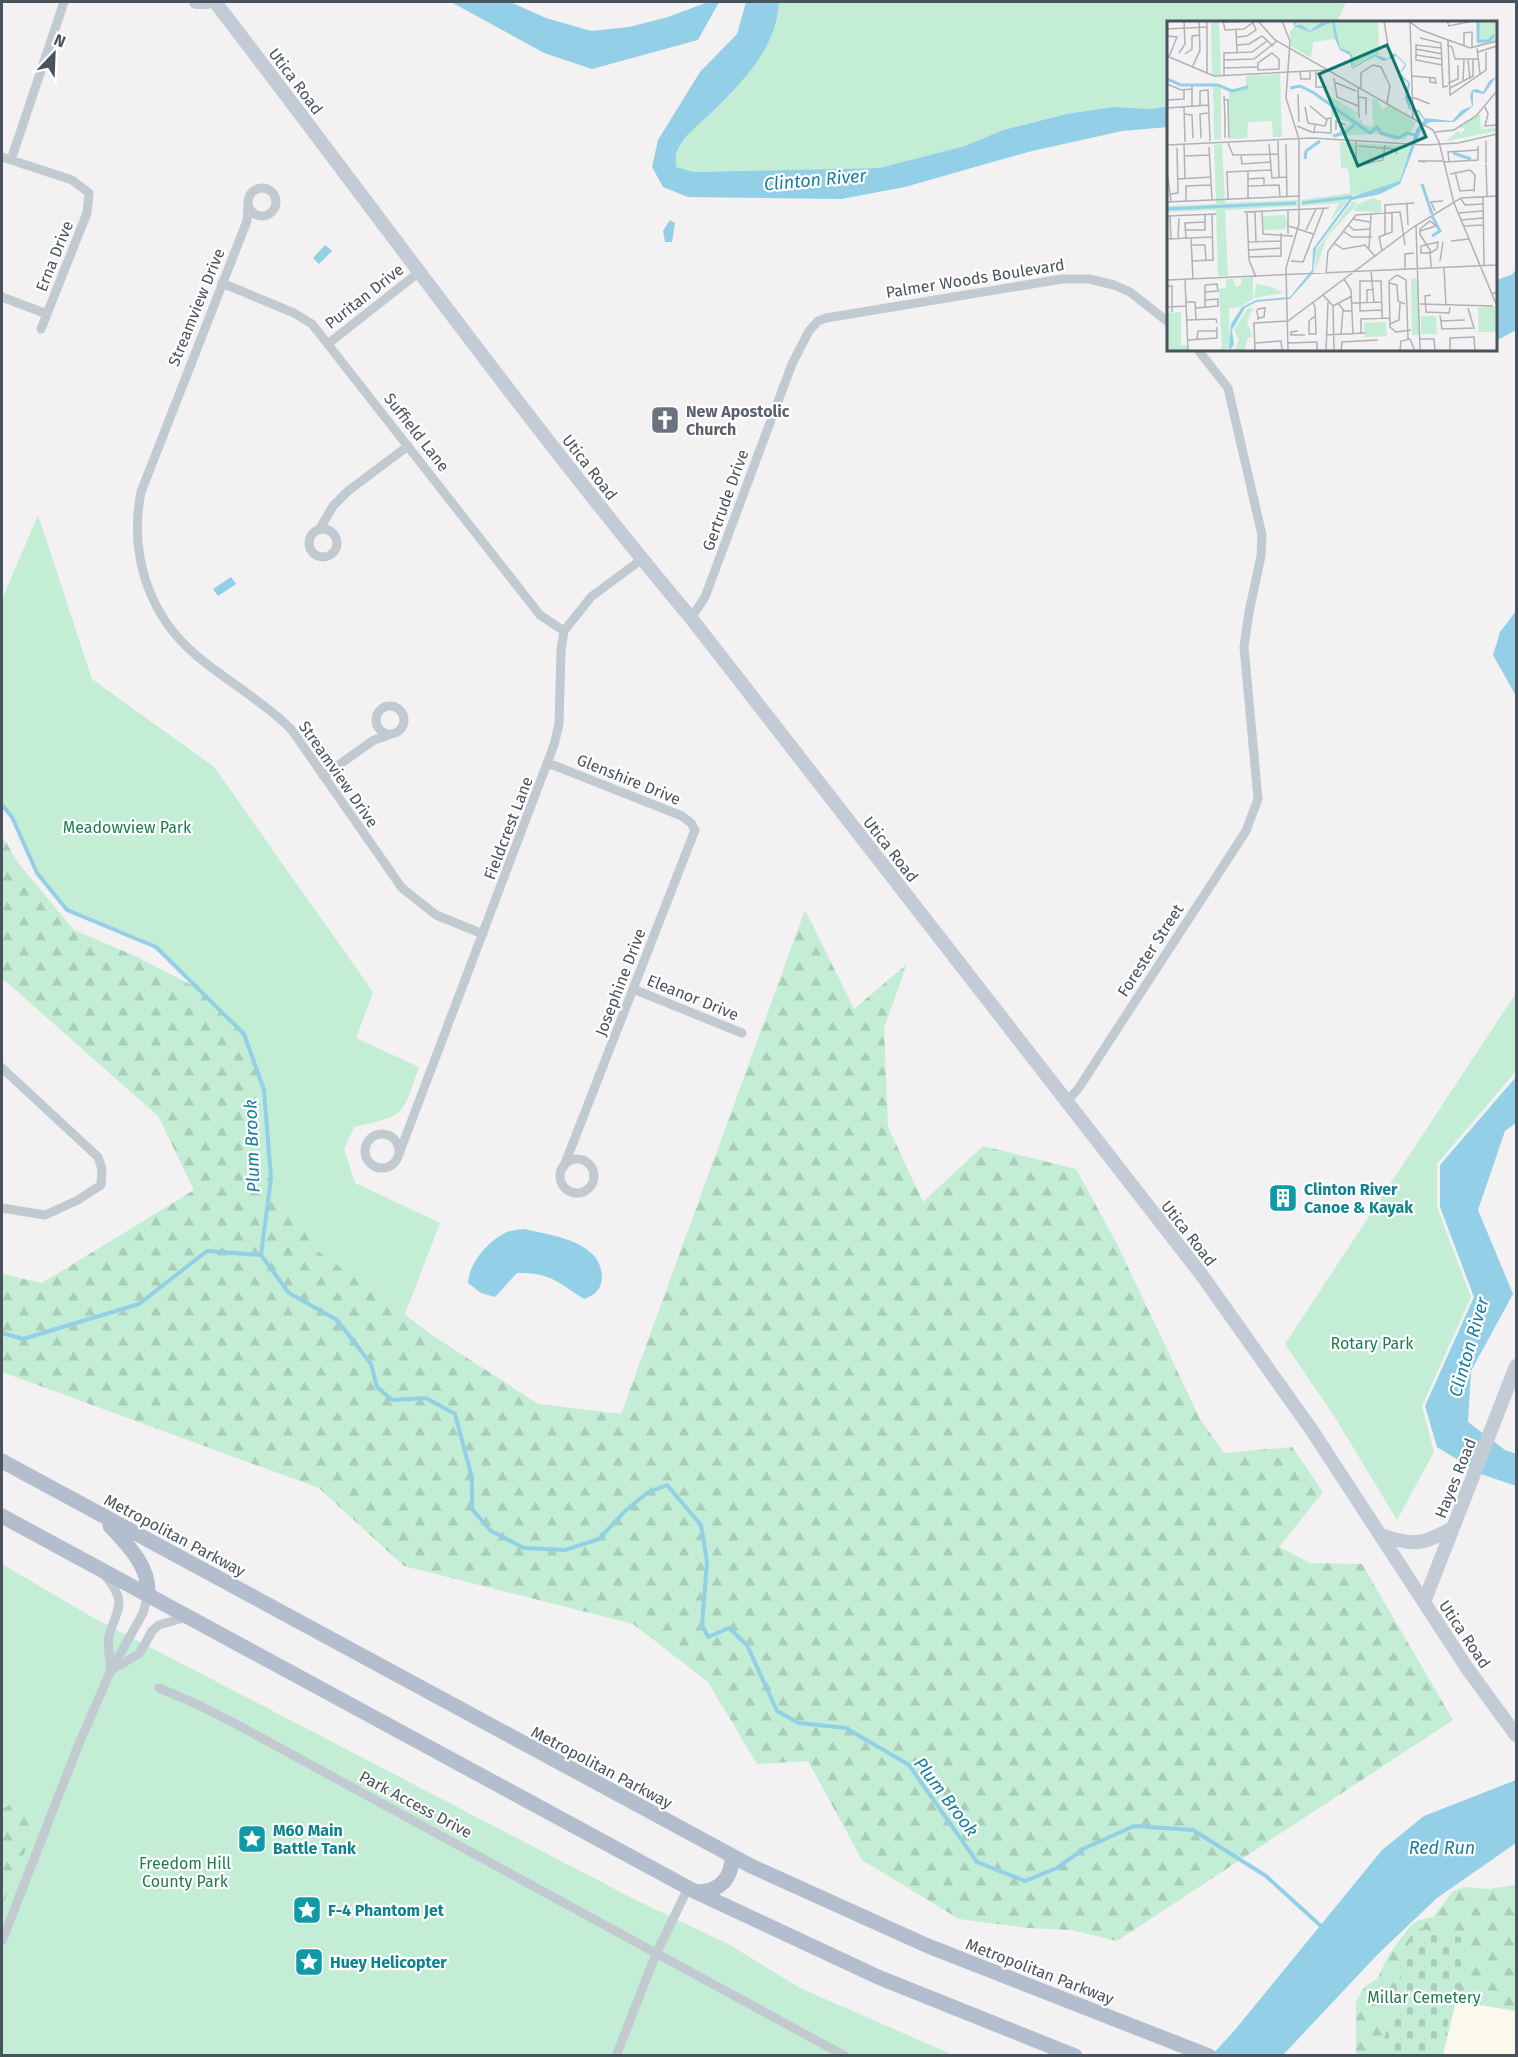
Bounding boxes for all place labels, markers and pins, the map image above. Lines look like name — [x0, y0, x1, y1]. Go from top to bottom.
place label: New Apostolic Church — [686, 402, 790, 439]
church icon: New Apostolic Church — [649, 404, 681, 436]
place label: Clinton River Canoe & Kayak — [1304, 1180, 1413, 1217]
building icon: Clinton River Canoe & Kayak — [1267, 1182, 1299, 1214]
place label: M60 Main Battle Tank — [273, 1821, 356, 1858]
place icon: M60 Main Battle Tank — [236, 1823, 268, 1855]
place icon: F-4 Phantom Jet — [291, 1894, 323, 1926]
place label: F-4 Phantom Jet — [328, 1901, 445, 1920]
place icon: Huey Helicopter — [293, 1946, 325, 1978]
place label: Huey Helicopter — [330, 1953, 447, 1972]

